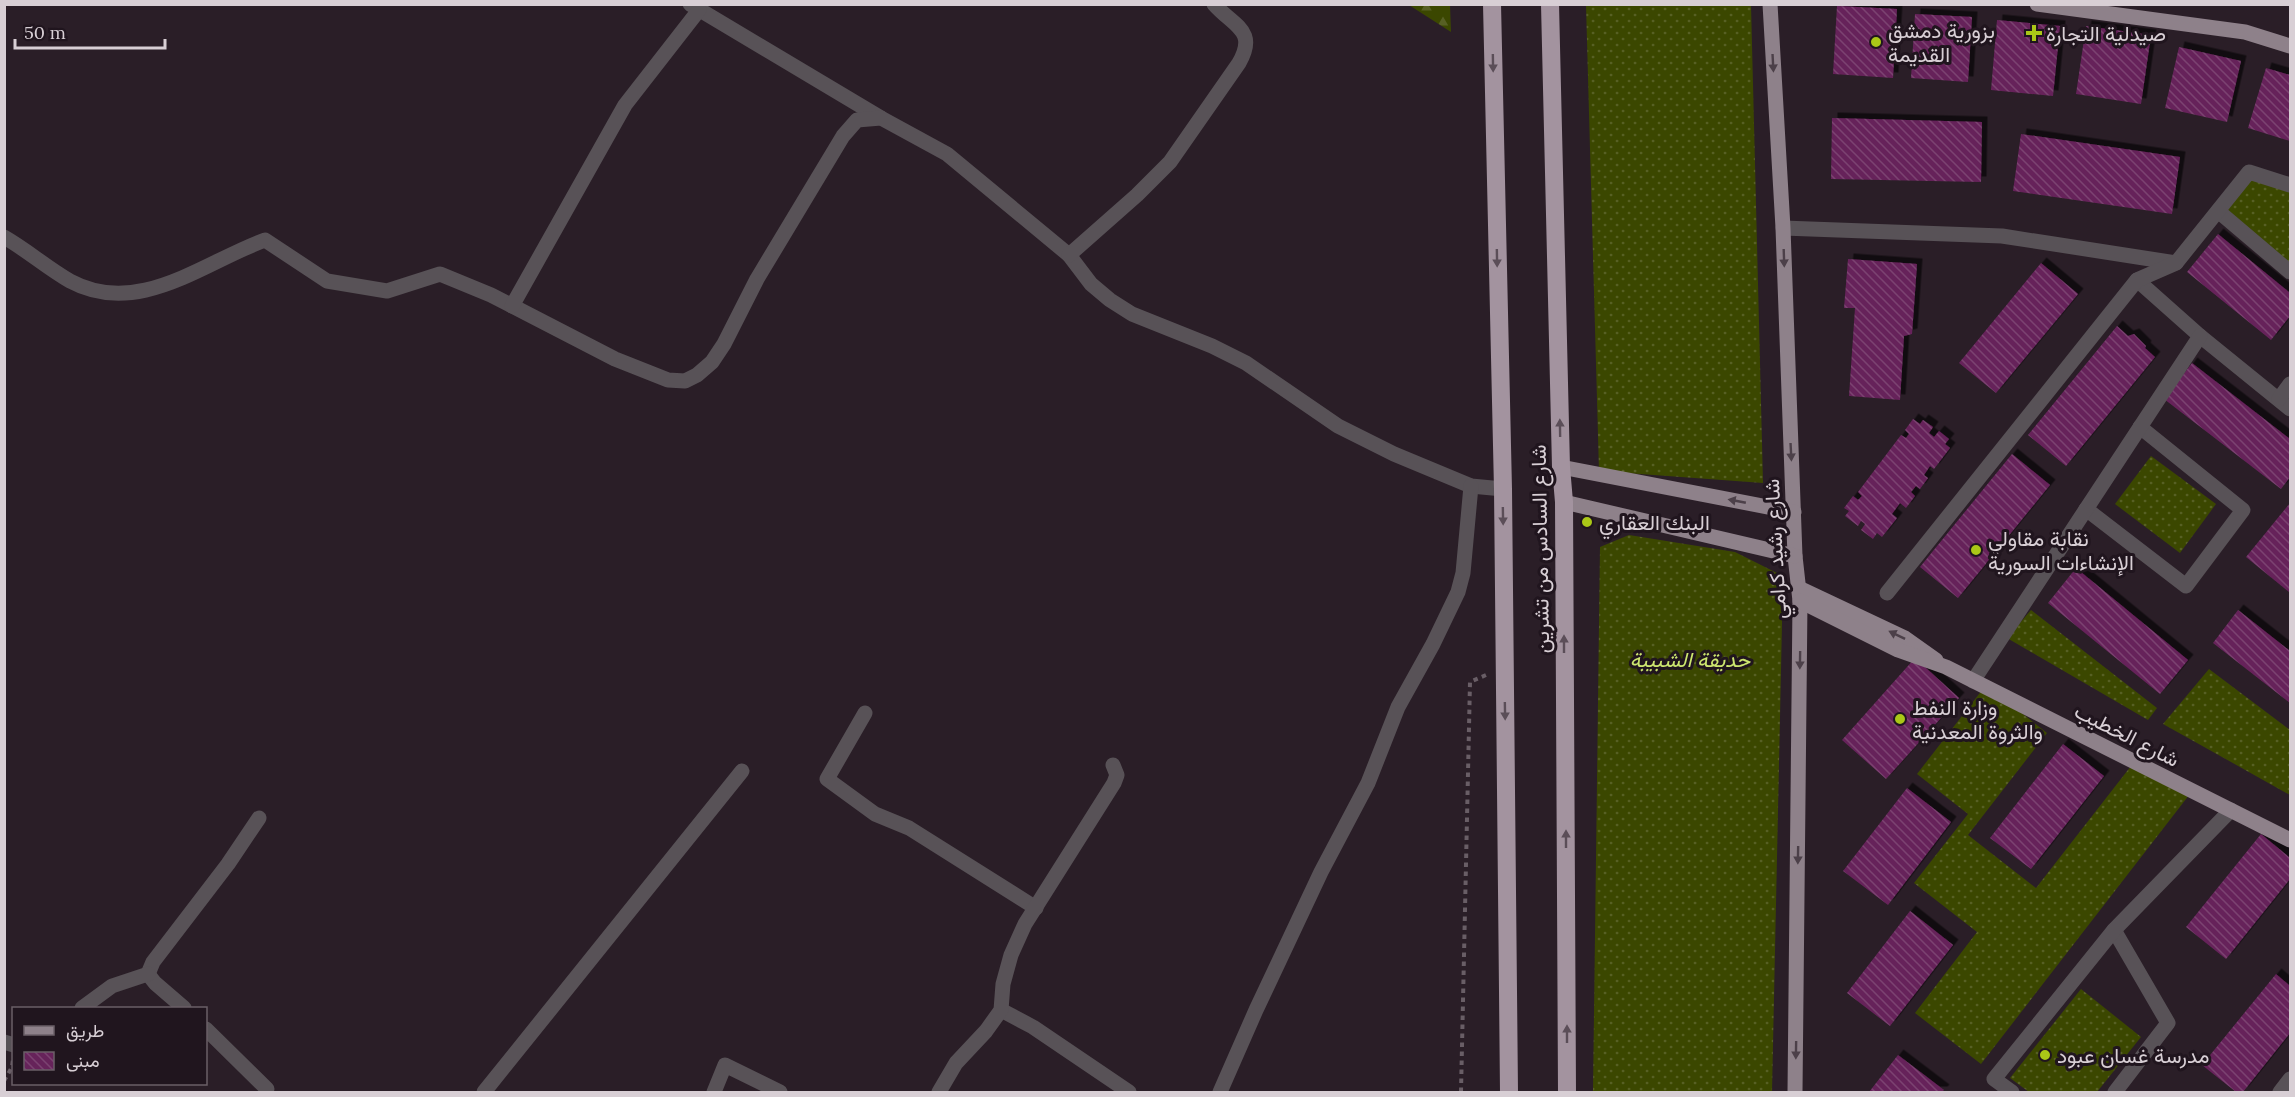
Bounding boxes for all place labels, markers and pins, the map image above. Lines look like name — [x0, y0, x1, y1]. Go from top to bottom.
place label: بزورية دمشق القديمة — [1888, 17, 1995, 68]
place label: صيدلية التجارة — [2046, 20, 2166, 47]
marker: صيدلية التجارة — [2027, 26, 2041, 40]
marker: بزورية دمشق القديمة — [1869, 35, 1883, 49]
place label: البنك العقاري — [1599, 509, 1710, 540]
marker: البنك العقاري — [1580, 515, 1594, 529]
place label: نقابة مقاولي الإنشاءات السورية — [1988, 525, 2134, 577]
marker: نقابة مقاولي الإنشاءات السورية — [1969, 543, 1983, 557]
place label: وزارة النفط والثروة المعدنية — [1912, 694, 2043, 745]
marker: وزارة النفط والثروة المعدنية — [1893, 712, 1907, 726]
place label: مدرسة غسان عبود — [2057, 1042, 2209, 1069]
marker: مدرسة غسان عبود — [2038, 1048, 2052, 1062]

